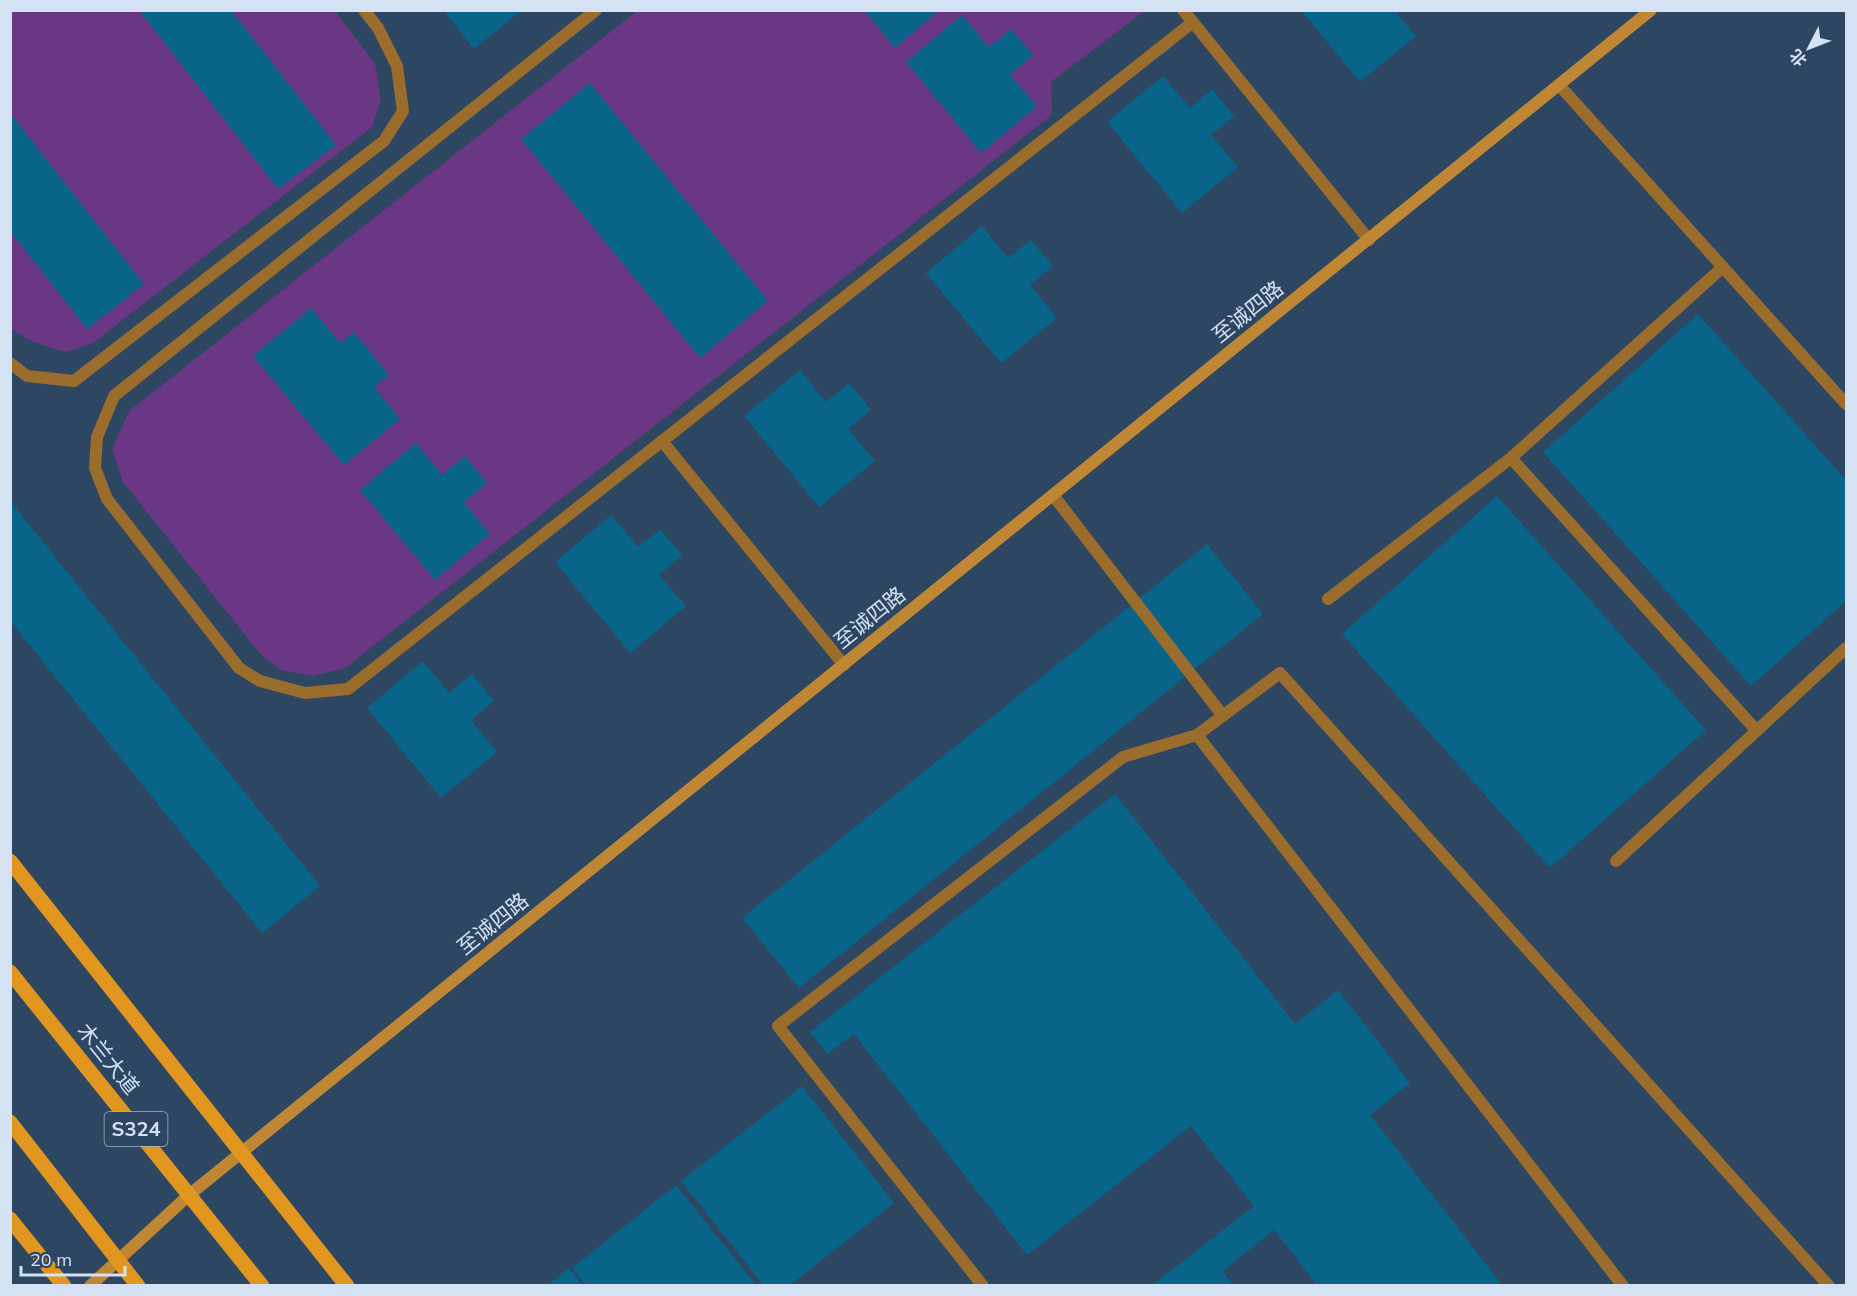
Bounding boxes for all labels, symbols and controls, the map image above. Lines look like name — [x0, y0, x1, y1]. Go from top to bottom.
north arrow — [1779, 18, 1839, 78]
text: 北 — [1785, 45, 1811, 71]
street label: 至诚四路 — [1207, 275, 1288, 348]
street label: 至诚四路 — [829, 581, 910, 654]
street label: 至诚四路 — [452, 887, 533, 960]
street label: 木兰大道 — [72, 1018, 145, 1099]
road number: S324 — [104, 1112, 168, 1146]
scale bar — [21, 1239, 124, 1277]
text: 20 m — [30, 1248, 72, 1271]

